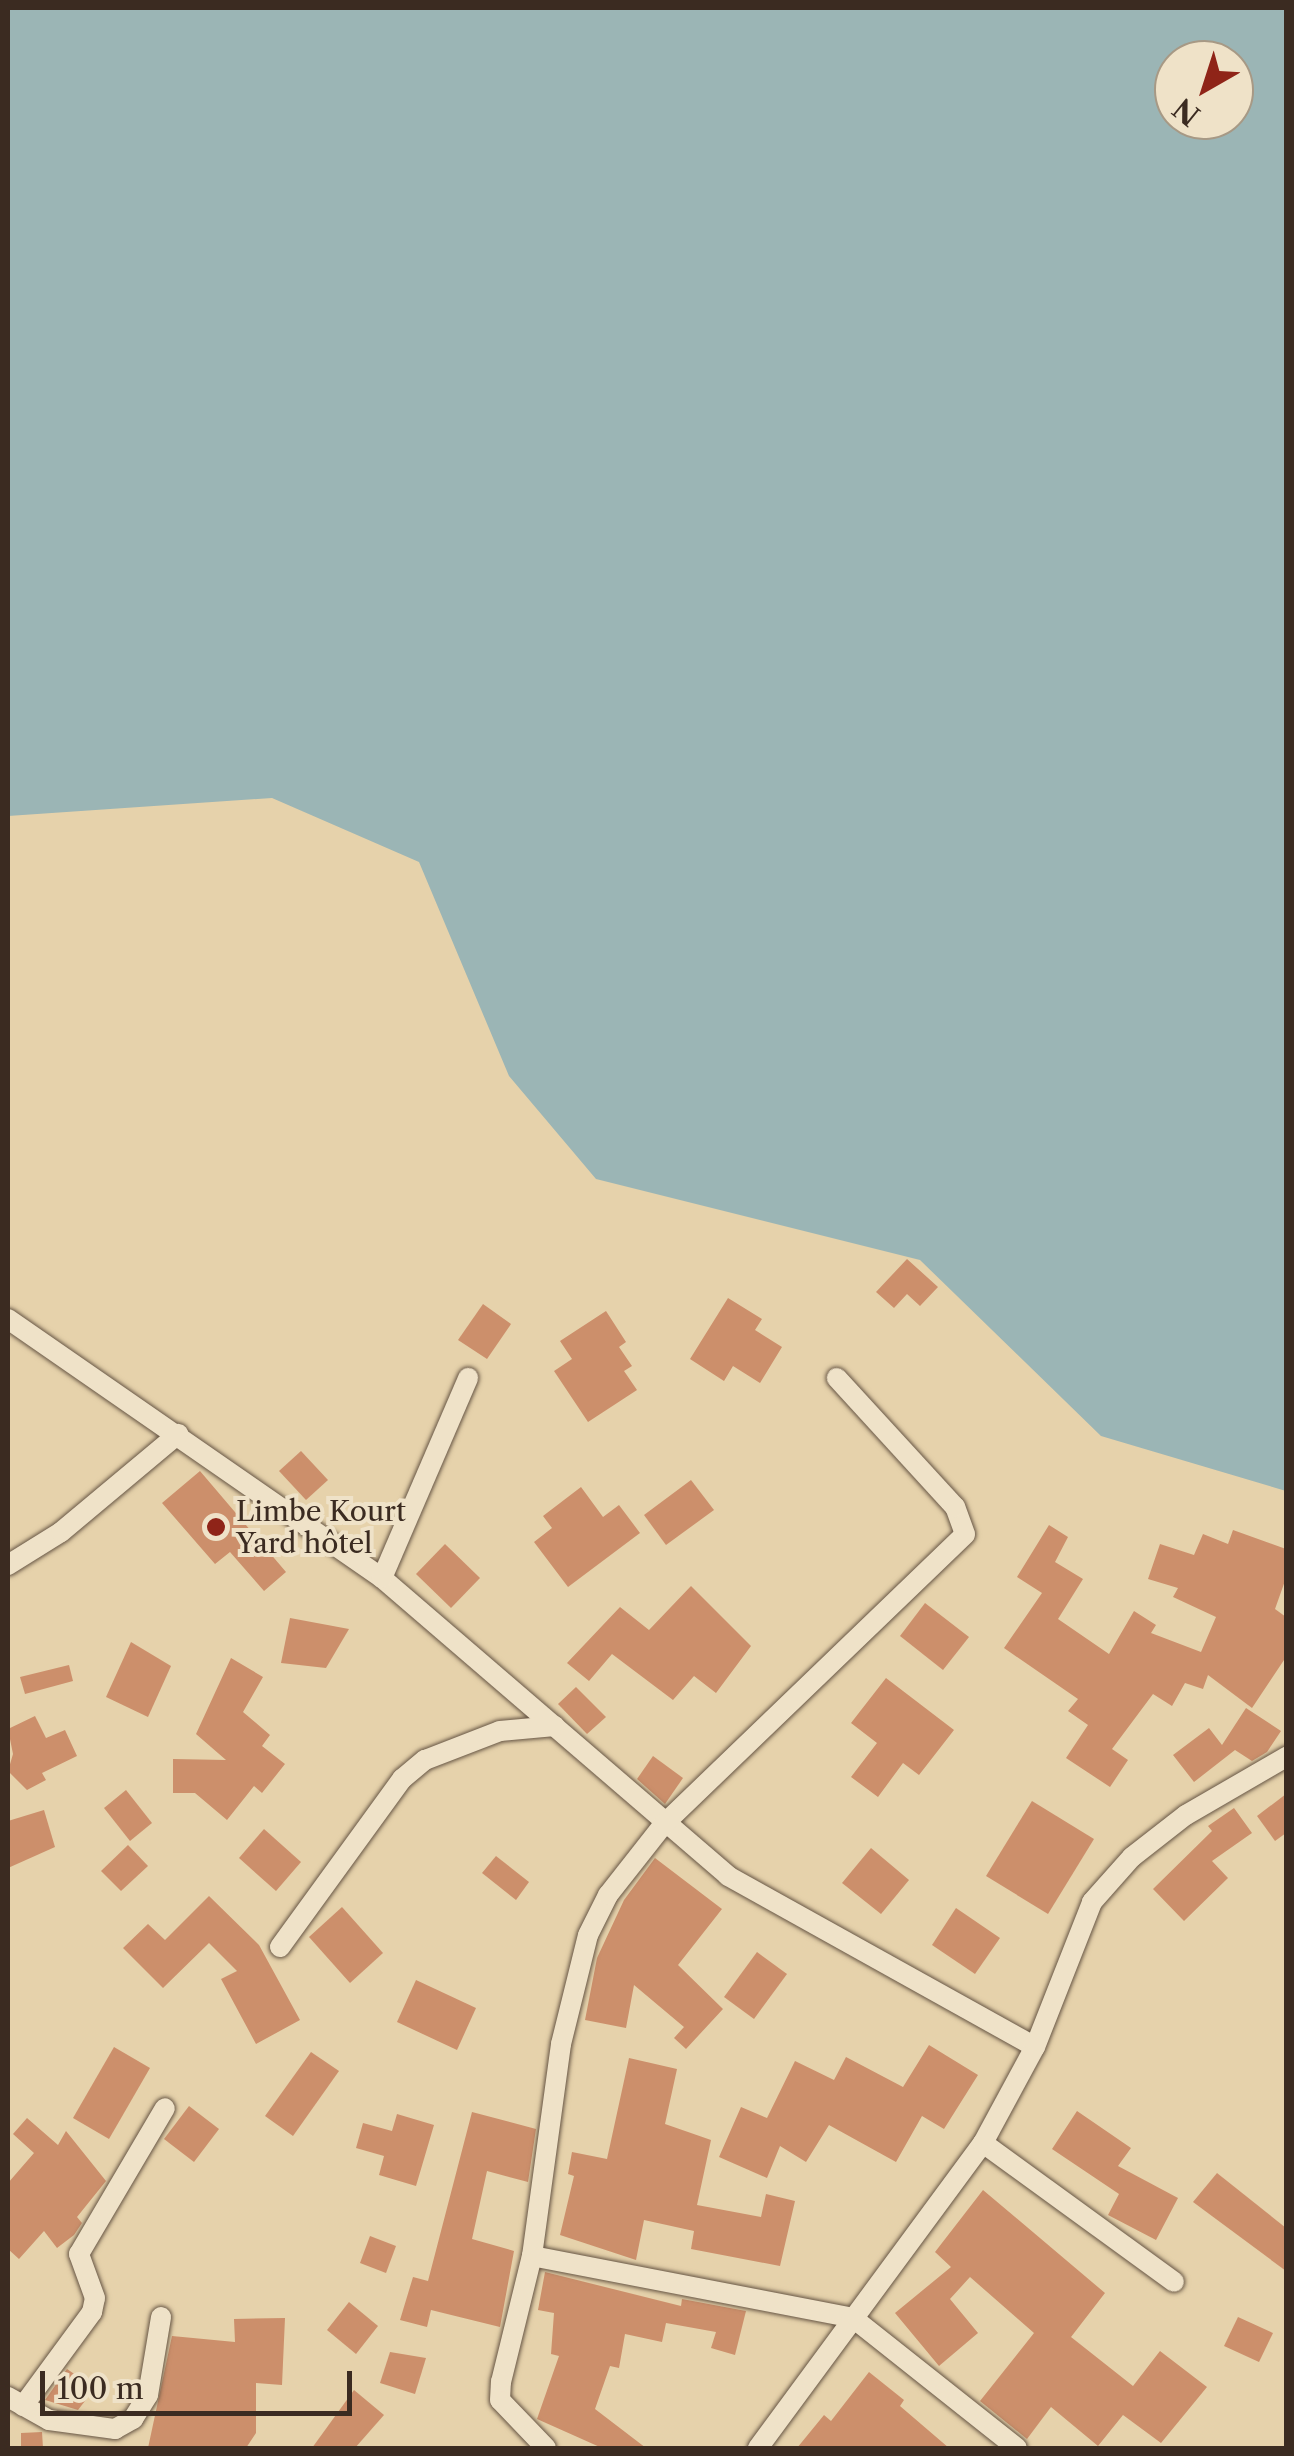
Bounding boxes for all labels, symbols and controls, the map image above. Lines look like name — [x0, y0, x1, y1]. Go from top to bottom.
north arrow — [1154, 40, 1254, 140]
text: N — [1166, 91, 1207, 133]
place label: Limbe Kourt Yard hôtel — [236, 1494, 406, 1560]
marker: Limbe Kourt Yard hôtel — [205, 1516, 227, 1538]
scale bar — [45, 2351, 358, 2413]
text: 100 m — [57, 2370, 144, 2407]

